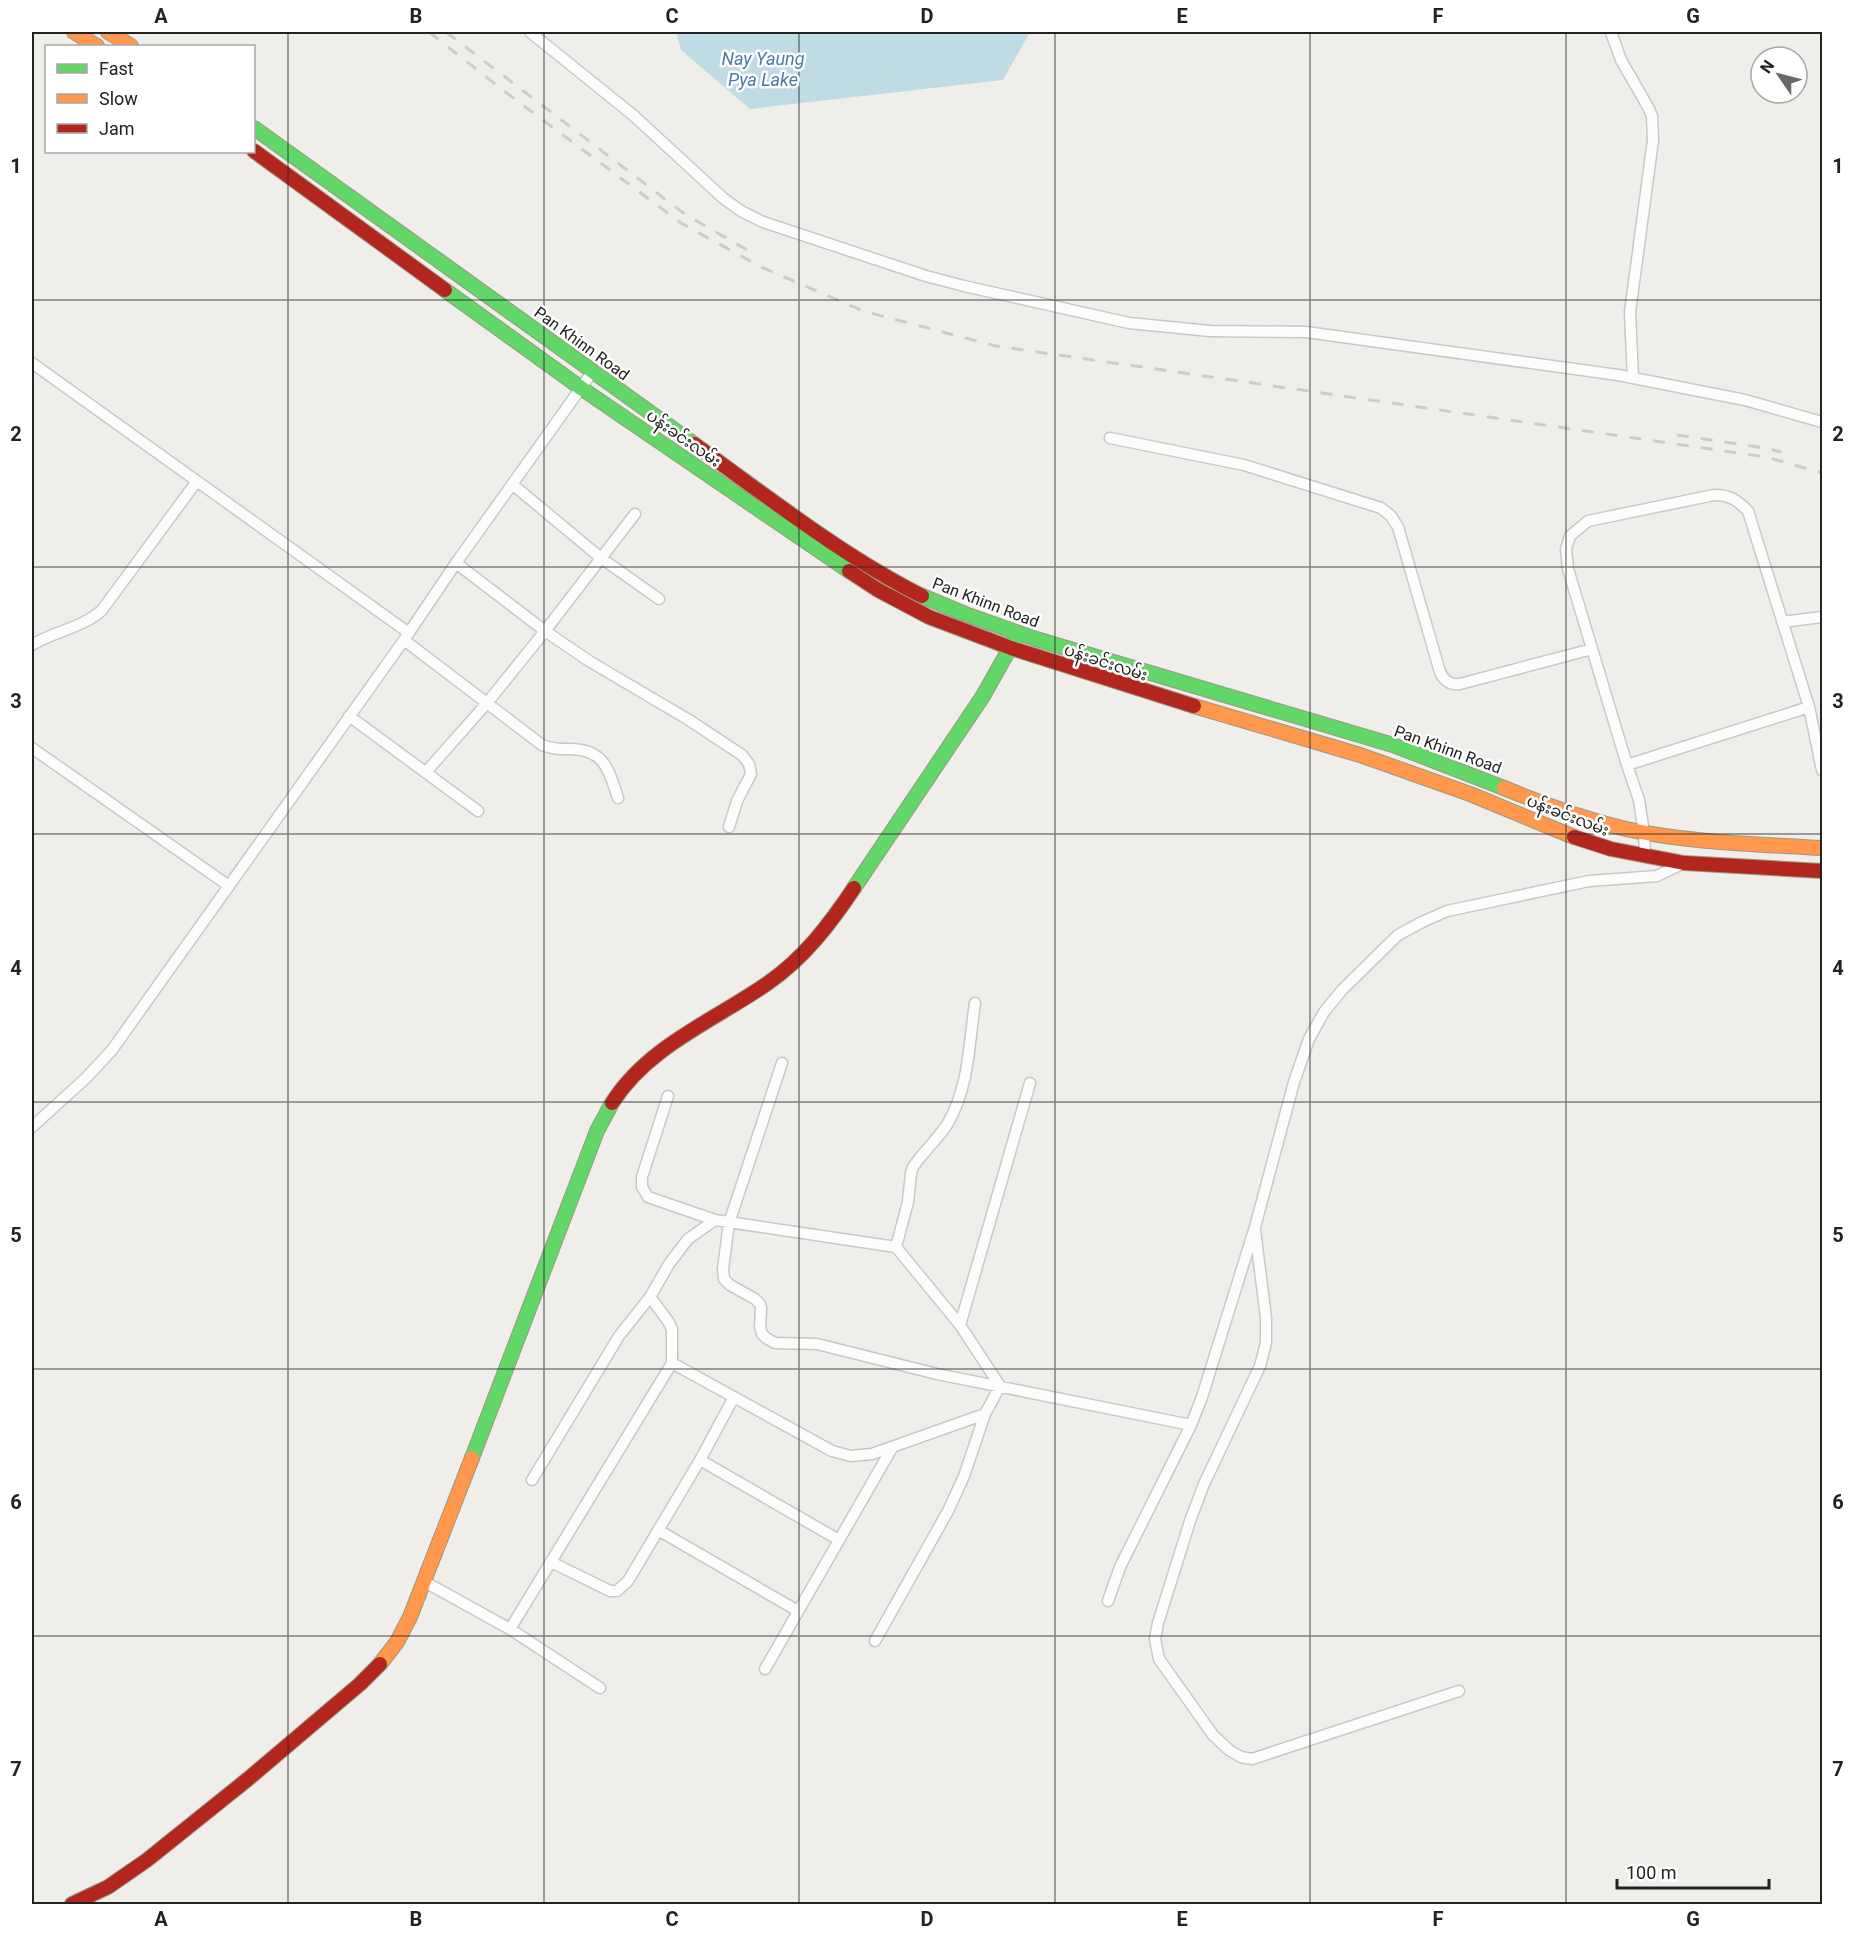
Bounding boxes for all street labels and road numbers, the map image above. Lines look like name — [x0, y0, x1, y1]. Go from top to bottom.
street label: Pan Khinn Road — [531, 303, 633, 384]
street label: ပန်းခင်းလမ်း — [641, 404, 726, 474]
street label: Pan Khinn Road — [930, 573, 1042, 632]
street label: ပန်းခင်းလမ်း — [1060, 638, 1151, 689]
street label: Pan Khinn Road — [1392, 721, 1504, 778]
street label: ပန်းခင်းလမ်း — [1523, 789, 1612, 844]

